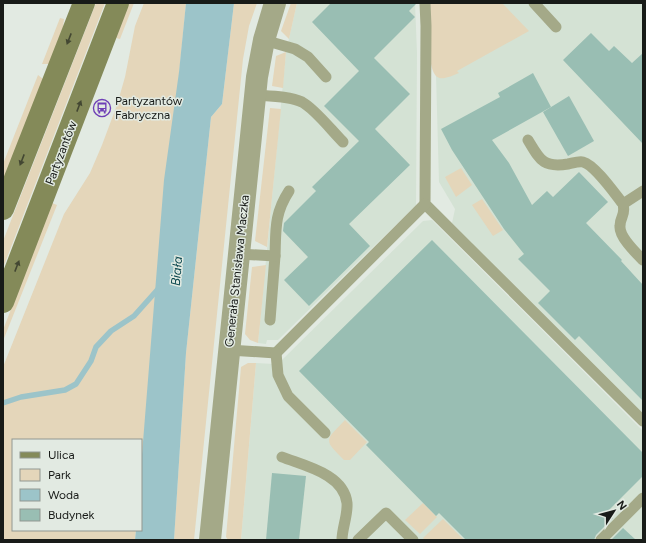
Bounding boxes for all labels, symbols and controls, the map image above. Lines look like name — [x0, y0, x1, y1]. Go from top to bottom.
one-way arrow — [66, 34, 72, 46]
place label: Partyzantów Fabryczna — [115, 94, 183, 122]
bus stop icon: Partyzantów Fabryczna — [92, 98, 112, 118]
one-way arrow — [77, 99, 83, 111]
street label: Partyzantów — [42, 119, 80, 187]
one-way arrow — [19, 155, 25, 167]
street label: Generała Stanisława Maczka — [222, 194, 252, 348]
water label: Biała — [168, 255, 185, 287]
one-way arrow — [15, 260, 21, 272]
legend — [12, 439, 142, 531]
text: Ulica — [48, 448, 75, 462]
text: Park — [48, 468, 71, 482]
text: Woda — [48, 488, 79, 502]
north arrow — [594, 491, 634, 531]
text: N — [614, 498, 629, 513]
text: Budynek — [48, 508, 95, 522]

